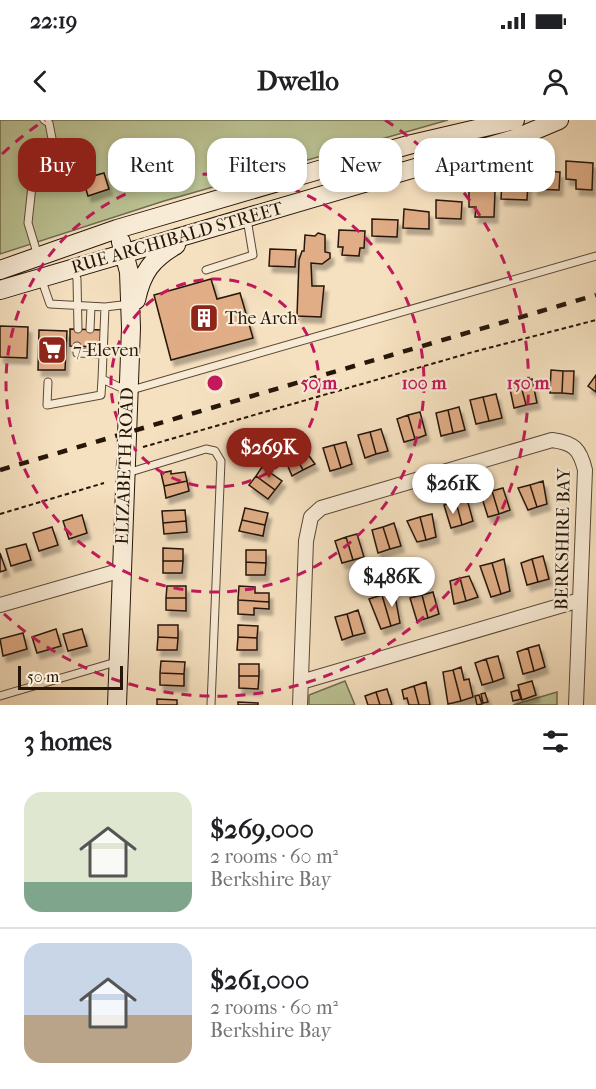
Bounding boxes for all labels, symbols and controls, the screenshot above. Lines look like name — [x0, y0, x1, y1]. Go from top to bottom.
text: 22:19 — [30, 8, 77, 34]
icon: back — [24, 65, 57, 98]
text: Dwello — [257, 65, 339, 97]
icon: person — [539, 65, 572, 98]
chip: Buy — [18, 138, 96, 192]
chip: Rent — [108, 138, 195, 192]
chip: Filters — [207, 138, 307, 192]
chip: New — [319, 138, 402, 192]
chip: Apartment — [414, 138, 555, 192]
street label: RUE ARCHIBALD STREET — [69, 197, 286, 278]
building icon: The Arch — [188, 302, 220, 334]
place label: The Arch — [225, 308, 298, 329]
supermarket icon: 7-Eleven — [36, 334, 68, 366]
place label: 7-Eleven — [73, 340, 139, 361]
centre of rings — [205, 373, 225, 393]
text: 50 m — [301, 373, 338, 394]
text: 100 m — [401, 373, 448, 394]
text: 150 m — [507, 373, 550, 394]
street label: ELIZABETH ROAD — [112, 387, 138, 545]
pin: $269K — [227, 428, 311, 479]
text: $269K — [240, 436, 298, 459]
pin: $261K — [411, 464, 495, 515]
street label: BERKSHIRE BAY — [551, 467, 575, 610]
text: $261K — [426, 472, 480, 495]
pin: $486K — [350, 557, 434, 608]
text: $486K — [363, 565, 421, 588]
scale bar — [18, 663, 123, 690]
text: 50 m — [27, 667, 59, 686]
icon: filters — [539, 725, 572, 758]
text: 3 homes — [24, 726, 112, 757]
text: $269,000 — [210, 814, 314, 845]
icon: home — [72, 816, 144, 888]
text: 2 rooms · 60 m² — [210, 845, 338, 868]
text: Berkshire Bay — [210, 868, 331, 891]
text: $261,000 — [210, 965, 309, 996]
icon: home — [72, 967, 144, 1039]
text: 2 rooms · 60 m² — [210, 996, 338, 1019]
text: Berkshire Bay — [210, 1019, 331, 1042]

